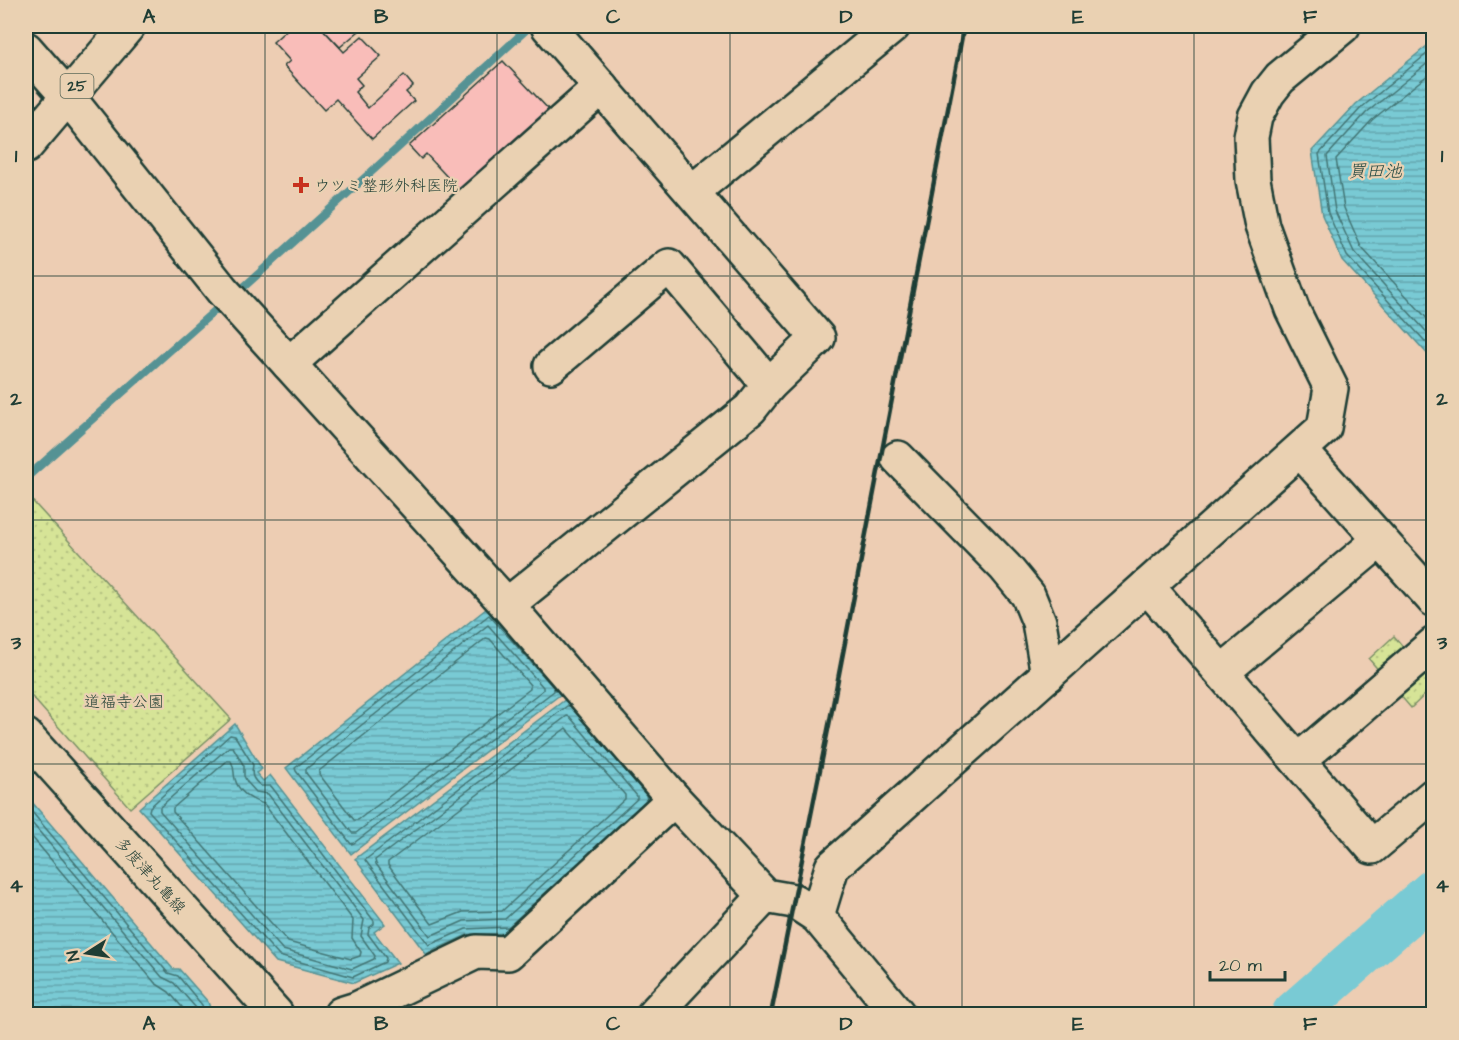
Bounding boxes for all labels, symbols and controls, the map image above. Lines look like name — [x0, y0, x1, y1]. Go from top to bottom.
text: A — [143, 3, 156, 31]
text: B — [374, 3, 389, 31]
text: C — [606, 3, 621, 31]
text: D — [840, 3, 853, 31]
text: E — [1072, 3, 1084, 31]
text: F — [1303, 3, 1318, 31]
road number: 25 — [60, 74, 94, 98]
text: 1 — [15, 142, 18, 170]
text: 1 — [1441, 142, 1444, 170]
water label: 買田池 — [1348, 159, 1403, 184]
place label: ウツミ整形外科医院 — [314, 175, 458, 197]
marker: ウツミ整形外科医院 — [292, 176, 310, 194]
text: 2 — [9, 385, 22, 413]
text: 2 — [1435, 385, 1448, 413]
text: 3 — [10, 629, 22, 657]
text: 3 — [1436, 629, 1448, 657]
park label: 道福寺公園 — [84, 691, 164, 713]
street label: 多度津丸亀線 — [110, 833, 191, 919]
text: 4 — [9, 872, 23, 900]
text: 4 — [1435, 872, 1449, 900]
north arrow — [57, 923, 117, 983]
scale bar — [1210, 944, 1285, 982]
text: N — [62, 949, 85, 963]
text: 20 m — [1219, 953, 1262, 978]
text: A — [143, 1010, 156, 1038]
text: B — [374, 1010, 389, 1038]
text: C — [606, 1010, 621, 1038]
text: D — [840, 1010, 853, 1038]
text: E — [1072, 1010, 1084, 1038]
text: F — [1303, 1010, 1318, 1038]

